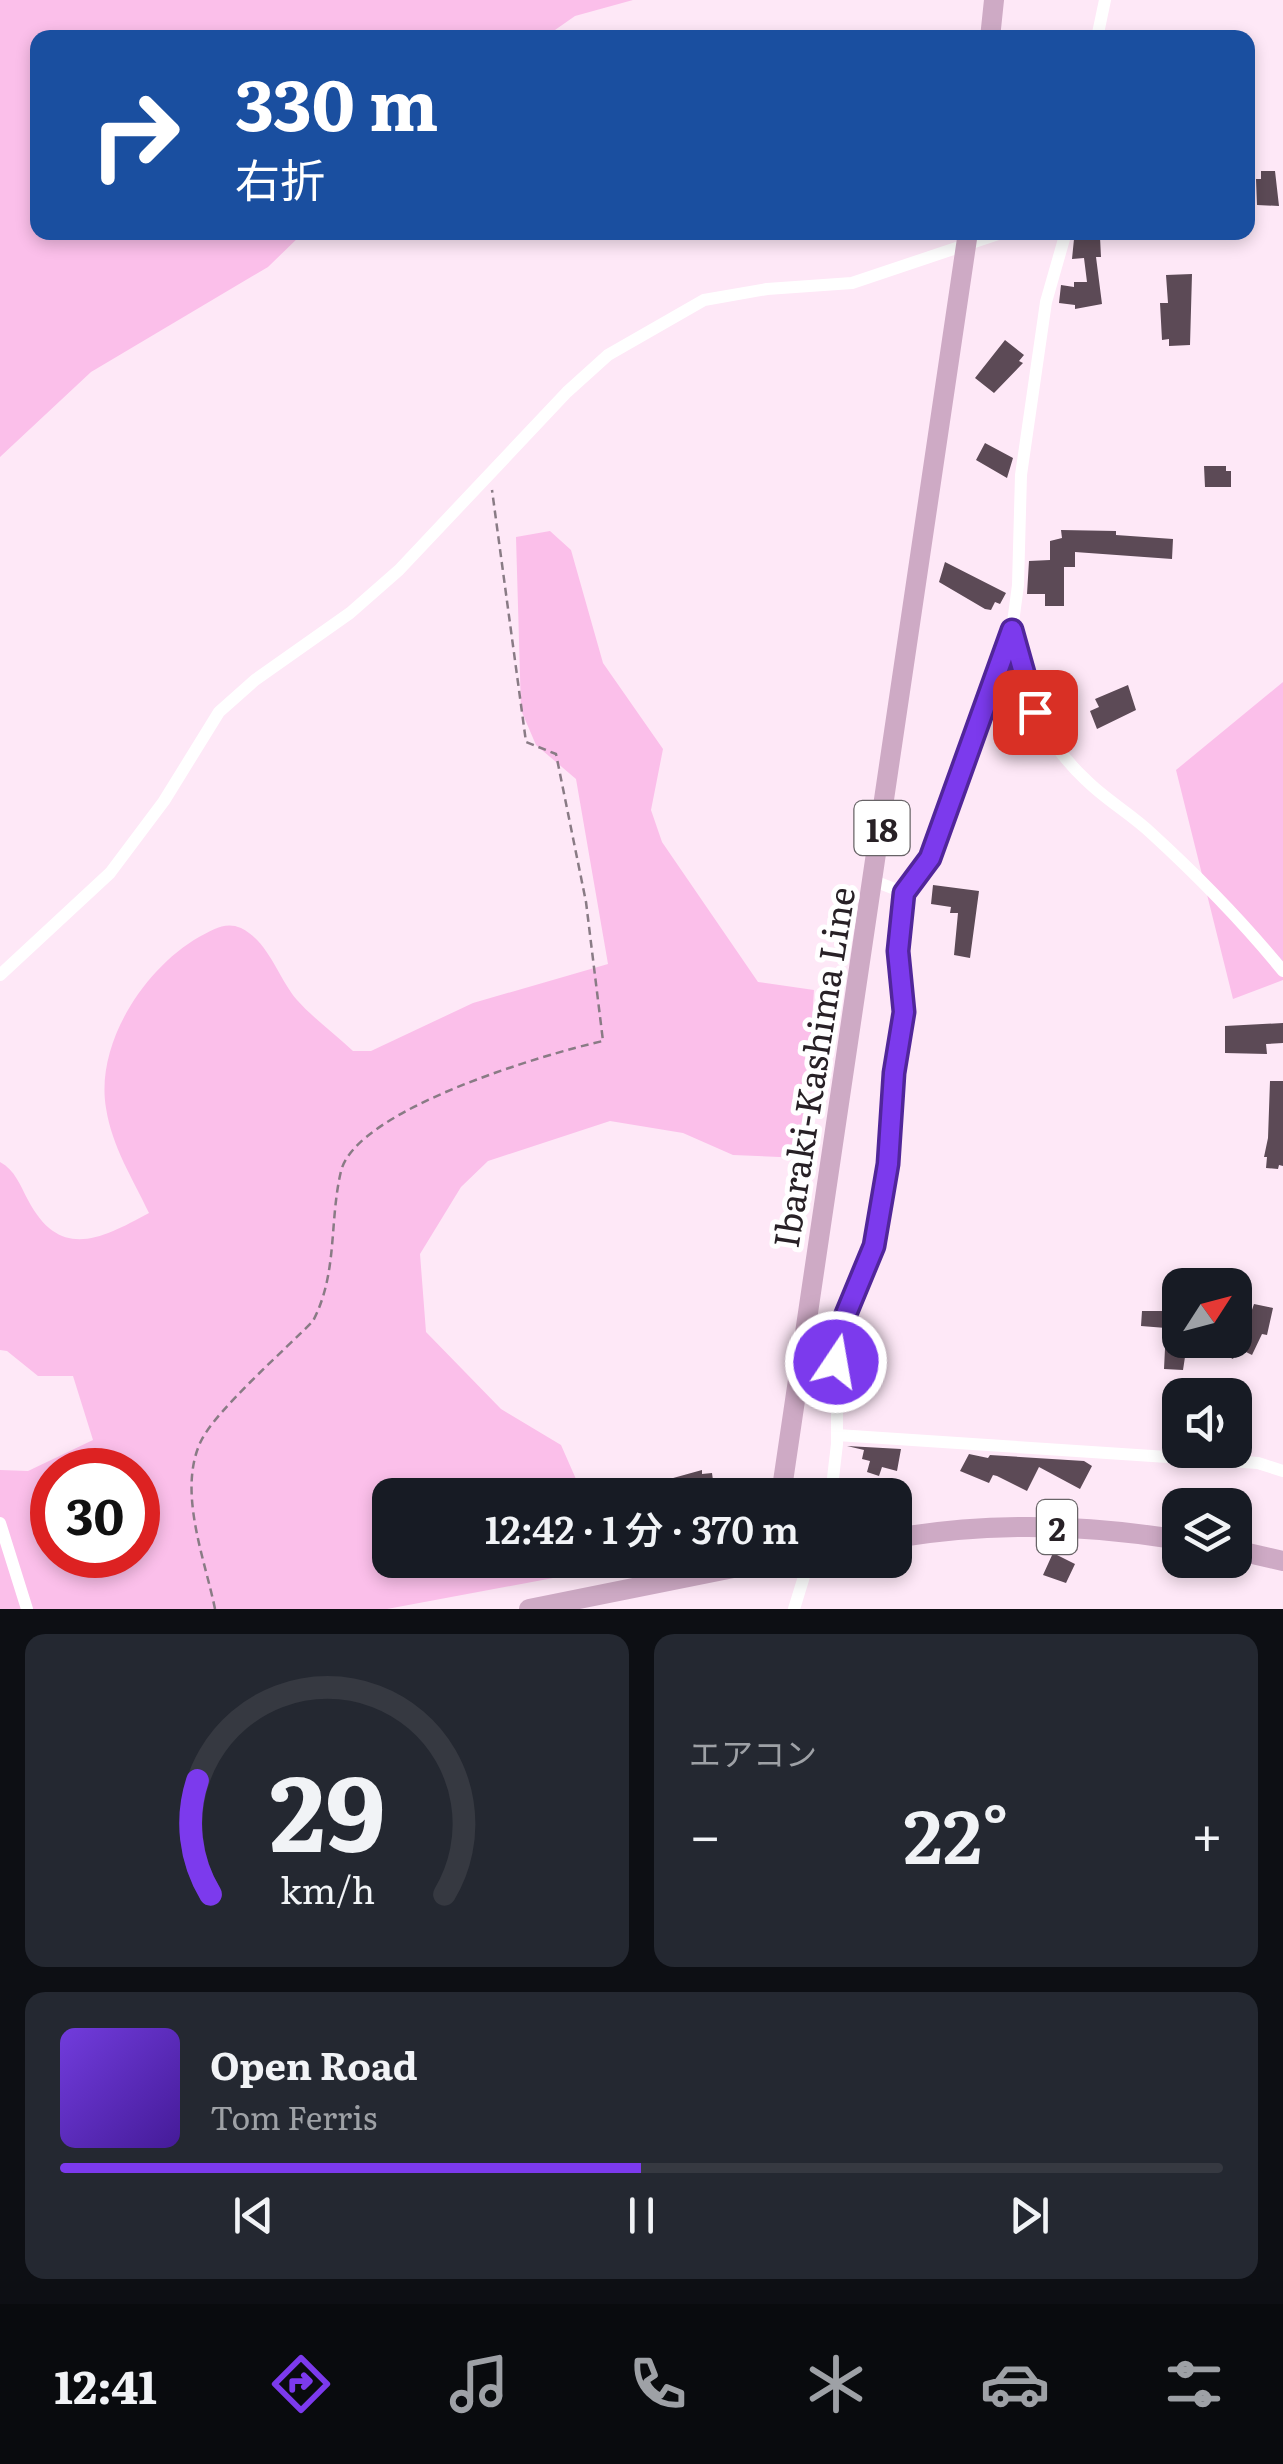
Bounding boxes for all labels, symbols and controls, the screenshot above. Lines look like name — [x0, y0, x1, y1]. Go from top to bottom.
text: 330 m — [235, 49, 439, 153]
icon: right — [70, 70, 200, 200]
text: 右折 — [235, 144, 325, 211]
pin — [993, 670, 1078, 755]
icon: arrive — [1008, 685, 1063, 740]
road number: 18 — [854, 801, 910, 855]
street label: Ibaraki-Kashima Line — [758, 883, 866, 1251]
north arrow — [1162, 1268, 1252, 1358]
map controls — [1162, 1268, 1252, 1578]
position arrow — [784, 1310, 888, 1414]
button: sound — [1162, 1378, 1252, 1468]
speed limit sign: 30 — [30, 1448, 160, 1578]
button: layers — [1162, 1488, 1252, 1578]
text: 12:42 · 1 分 · 370 m — [485, 1499, 799, 1556]
road number: 2 — [1037, 1500, 1077, 1554]
text: エアコン — [689, 1728, 817, 1776]
text: 29 — [269, 1730, 385, 1884]
text: 22° — [903, 1776, 1009, 1887]
text: − — [689, 1791, 721, 1873]
text: + — [1191, 1791, 1223, 1873]
text: km/h — [279, 1862, 375, 1915]
text: Open Road — [210, 2035, 418, 2092]
text: Tom Ferris — [210, 2092, 377, 2140]
icon: previous — [226, 2188, 281, 2243]
icon: pause — [614, 2188, 669, 2243]
icon: next — [1002, 2188, 1057, 2243]
icon: directions — [266, 2349, 336, 2419]
icon: music — [444, 2349, 514, 2419]
icon: phone — [623, 2349, 693, 2419]
icon: climate — [801, 2349, 871, 2419]
icon: car — [980, 2349, 1050, 2419]
icon: filters — [1159, 2349, 1229, 2419]
text: 12:41 — [54, 2351, 157, 2418]

